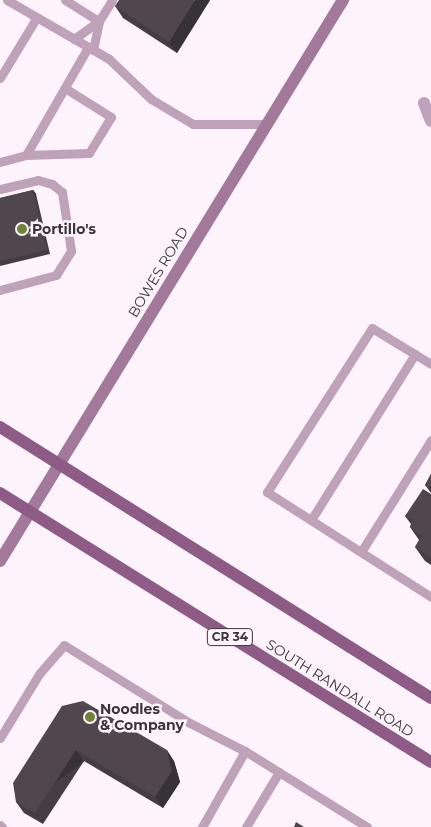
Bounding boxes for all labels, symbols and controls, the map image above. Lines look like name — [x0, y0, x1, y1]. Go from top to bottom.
place label: Portillo's — [32, 221, 96, 237]
marker: Portillo's — [16, 223, 28, 235]
street label: BOWES ROAD — [124, 224, 192, 320]
road number: CR 34 — [206, 628, 254, 646]
street label: SOUTH RANDALL ROAD — [263, 636, 417, 740]
place label: Noodles & Company — [100, 701, 184, 734]
marker: Noodles & Company — [84, 711, 96, 723]

